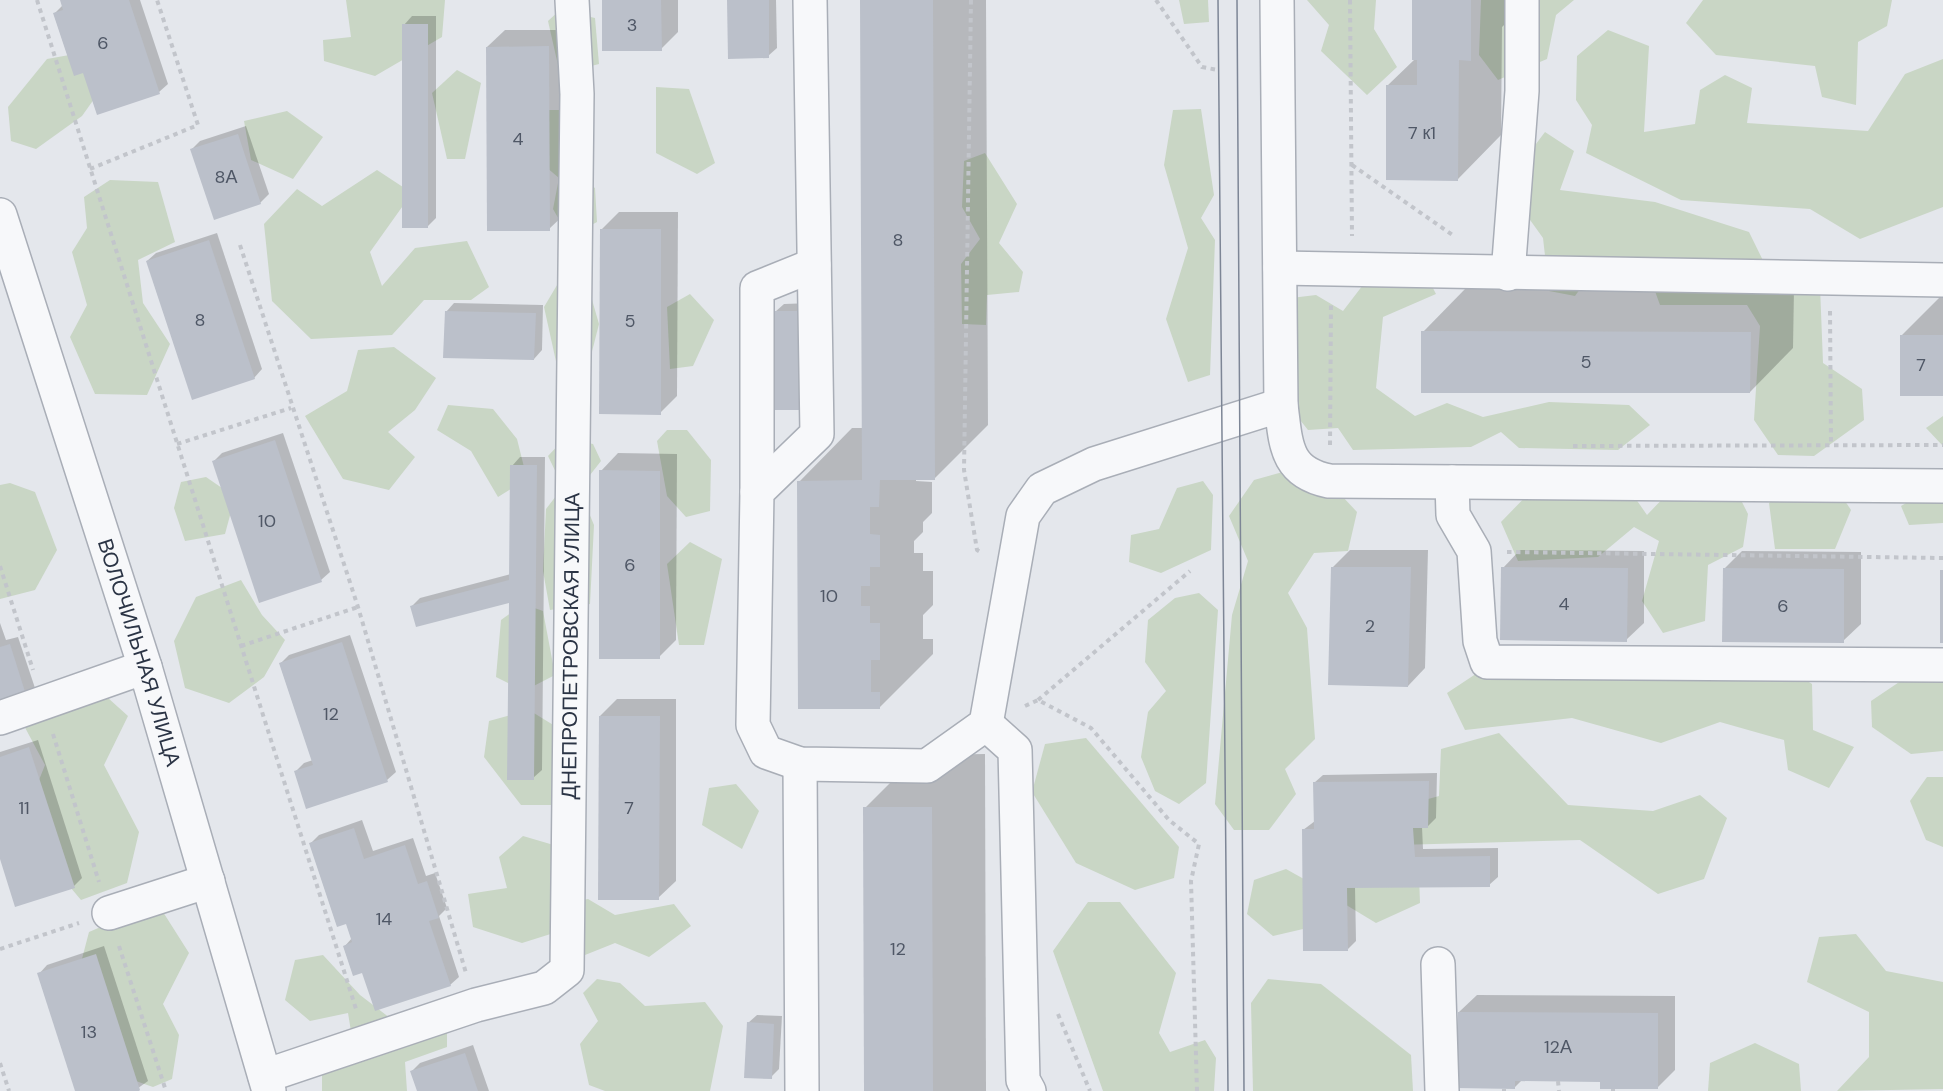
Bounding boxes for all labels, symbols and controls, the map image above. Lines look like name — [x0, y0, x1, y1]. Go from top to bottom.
house number: 3 — [627, 13, 637, 37]
house number: 6 — [97, 31, 109, 55]
house number: 7 к1 — [1408, 121, 1436, 145]
house number: 4 — [513, 127, 524, 151]
house number: 8А — [215, 165, 237, 189]
house number: 8 — [893, 228, 903, 252]
house number: 8 — [195, 308, 205, 332]
house number: 5 — [625, 309, 635, 333]
house number: 5 — [1581, 350, 1591, 374]
house number: 7 — [1916, 353, 1926, 377]
street label: ДНЕПРОПЕТРОВСКАЯ УЛИЦА — [555, 492, 586, 800]
house number: 10 — [258, 509, 276, 533]
street label: ВОЛОЧИЛЬНАЯ УЛИЦА — [91, 535, 187, 770]
house number: 6 — [624, 553, 636, 577]
house number: 10 — [820, 584, 838, 608]
house number: 4 — [1559, 592, 1570, 616]
house number: 6 — [1777, 594, 1789, 618]
house number: 2 — [1365, 614, 1375, 638]
house number: 12 — [323, 702, 339, 726]
house number: 11 — [18, 796, 30, 820]
house number: 7 — [624, 796, 634, 820]
house number: 14 — [376, 907, 392, 931]
house number: 12 — [890, 937, 906, 961]
house number: 13 — [81, 1020, 97, 1044]
house number: 12А — [1544, 1035, 1572, 1059]

